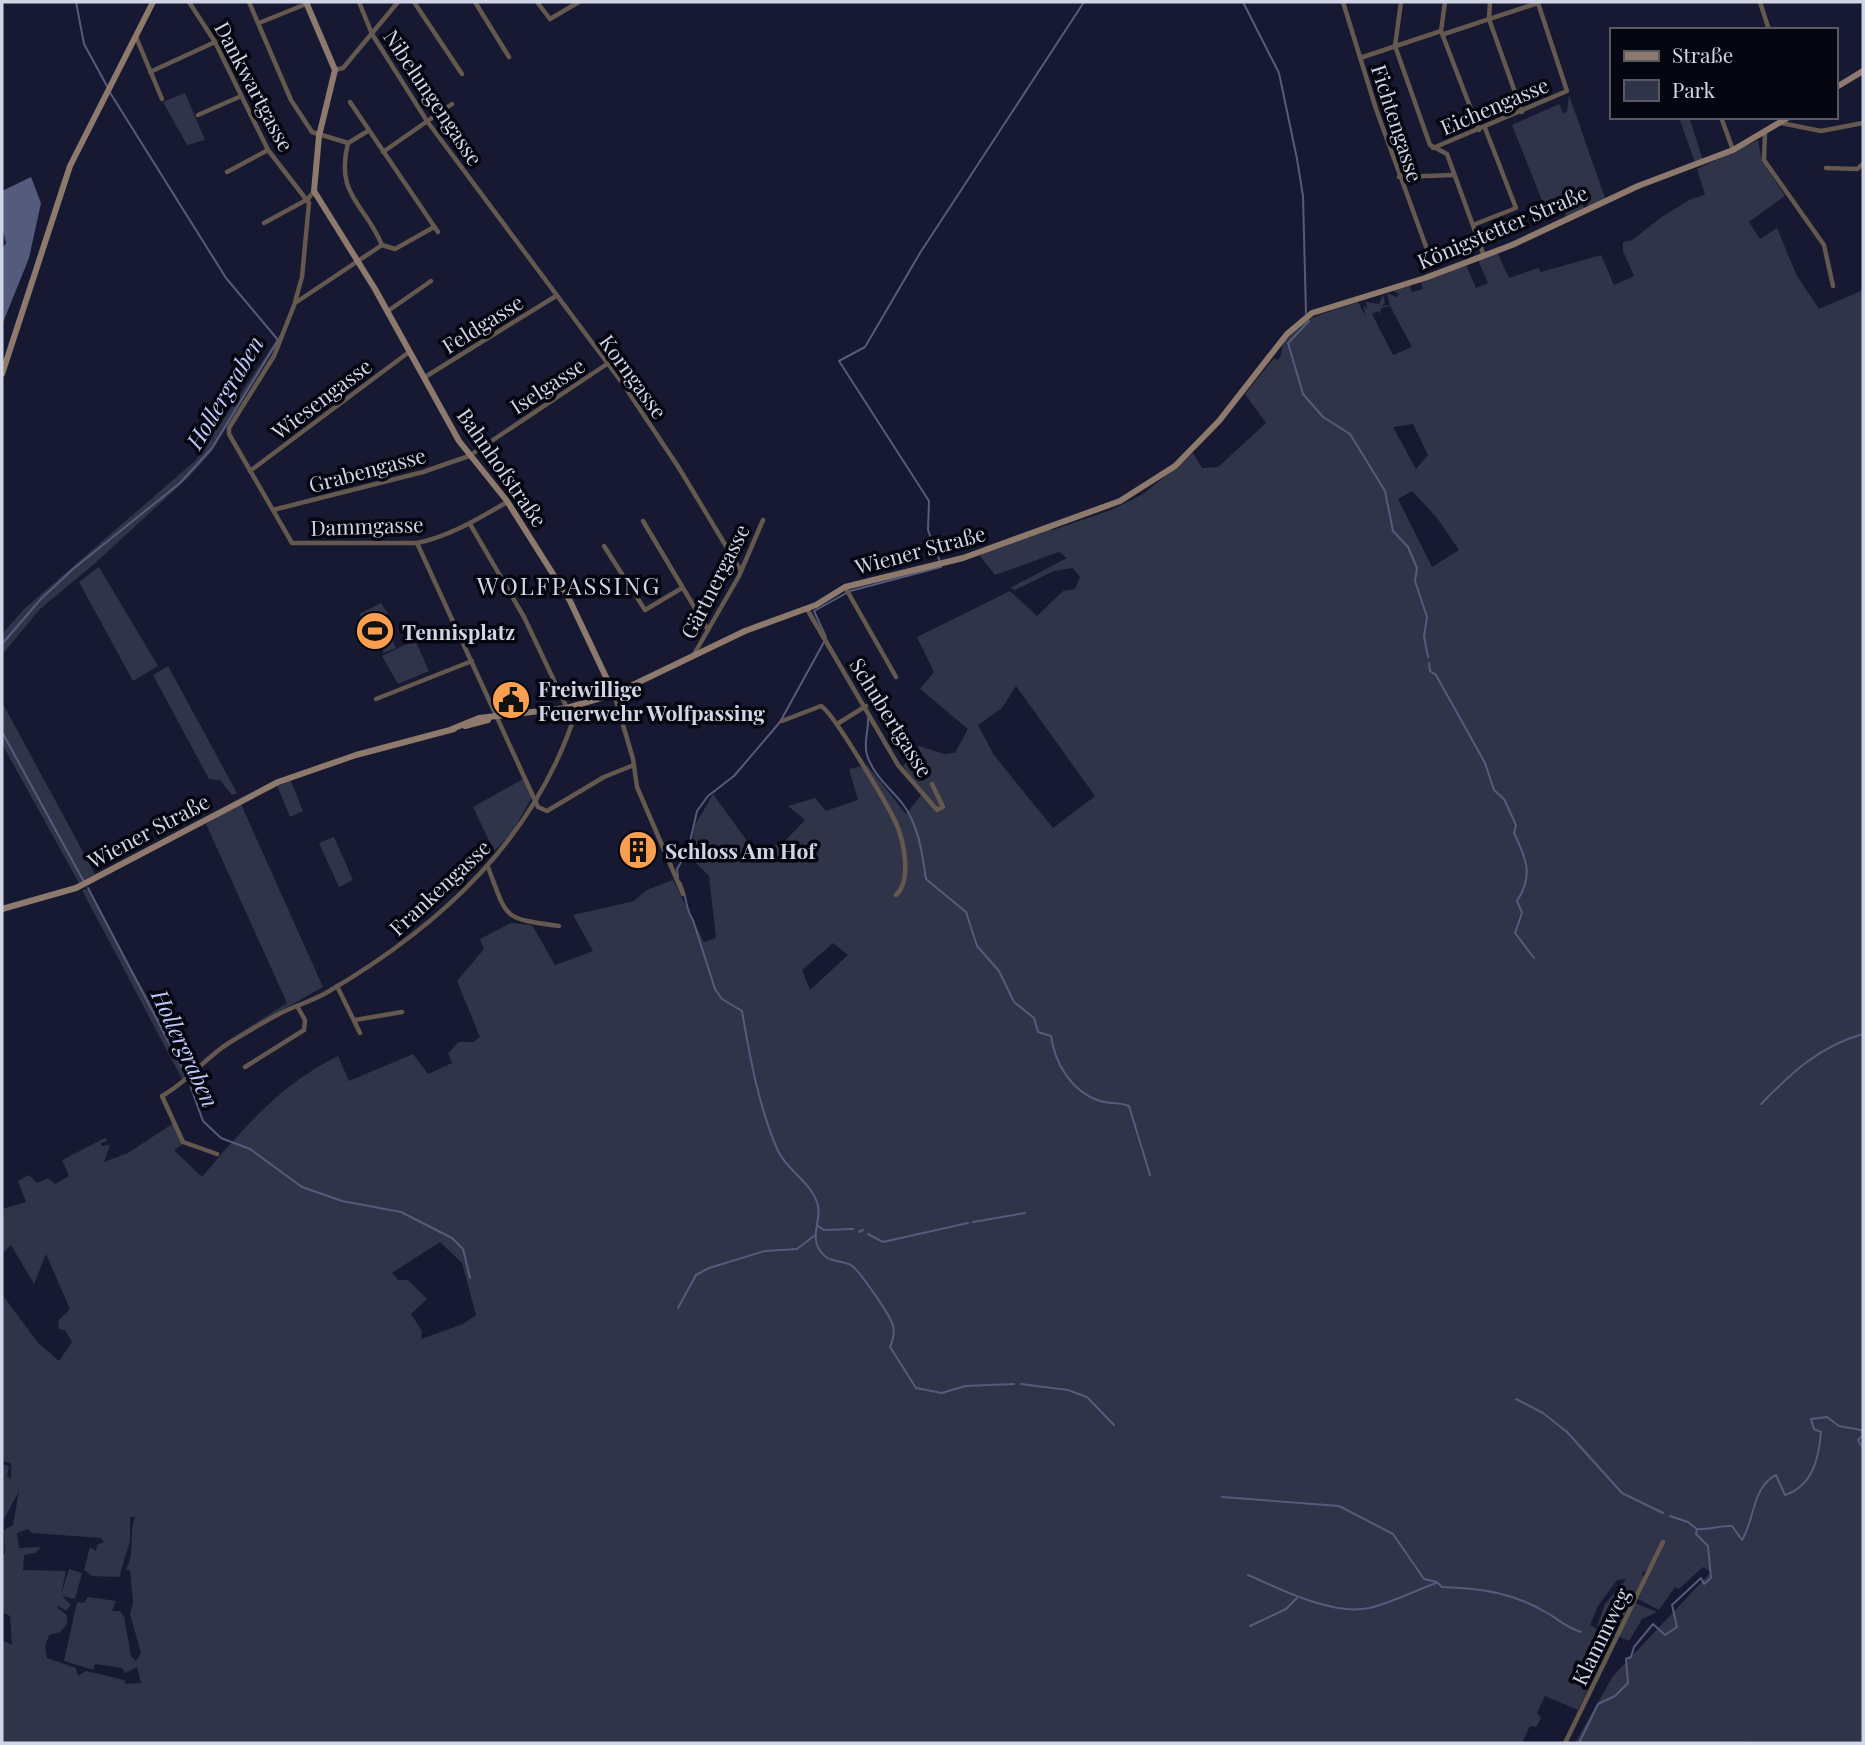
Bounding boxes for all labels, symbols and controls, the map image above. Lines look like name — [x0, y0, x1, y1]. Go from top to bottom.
street label: Dankwartgasse — [209, 16, 301, 156]
street label: Nibelungengasse — [378, 24, 490, 170]
legend — [1610, 28, 1837, 119]
text: Straße — [1672, 40, 1733, 68]
street label: Fichtengasse — [1366, 61, 1430, 185]
street label: Eichengasse — [1436, 70, 1552, 140]
text: Park — [1672, 75, 1716, 103]
street label: Königstetter Straße — [1412, 177, 1592, 275]
street label: Feldgasse — [436, 287, 528, 359]
street label: Korngasse — [594, 328, 674, 424]
water label: Hollergraben — [178, 330, 270, 455]
street label: Iselgasse — [504, 350, 590, 420]
street label: Wiesengasse — [265, 351, 377, 445]
street label: Bahnhofstraße — [452, 402, 554, 532]
street label: Grabengasse — [305, 440, 429, 498]
street label: Dammgasse — [310, 509, 424, 541]
street label: Wiener Straße — [851, 518, 988, 580]
street label: Gärtnergasse — [673, 519, 755, 643]
district label: WOLFPASSING — [476, 569, 661, 601]
sports icon: Tennisplatz — [354, 610, 396, 652]
place label: Tennisplatz — [402, 617, 515, 645]
street label: Schubertgasse — [844, 652, 940, 782]
place label: Freiwillige Feuerwehr Wolfpassing — [538, 674, 765, 726]
public building icon: Freiwillige Feuerwehr Wolfpassing — [490, 679, 532, 721]
street label: Wiener Straße — [81, 786, 214, 874]
building icon: Schloss Am Hof — [617, 829, 659, 871]
street label: Frankengasse — [382, 833, 496, 941]
place label: Schloss Am Hof — [665, 836, 818, 864]
water label: Hollergraben — [145, 983, 227, 1112]
street label: Klammweg — [1564, 1583, 1636, 1689]

